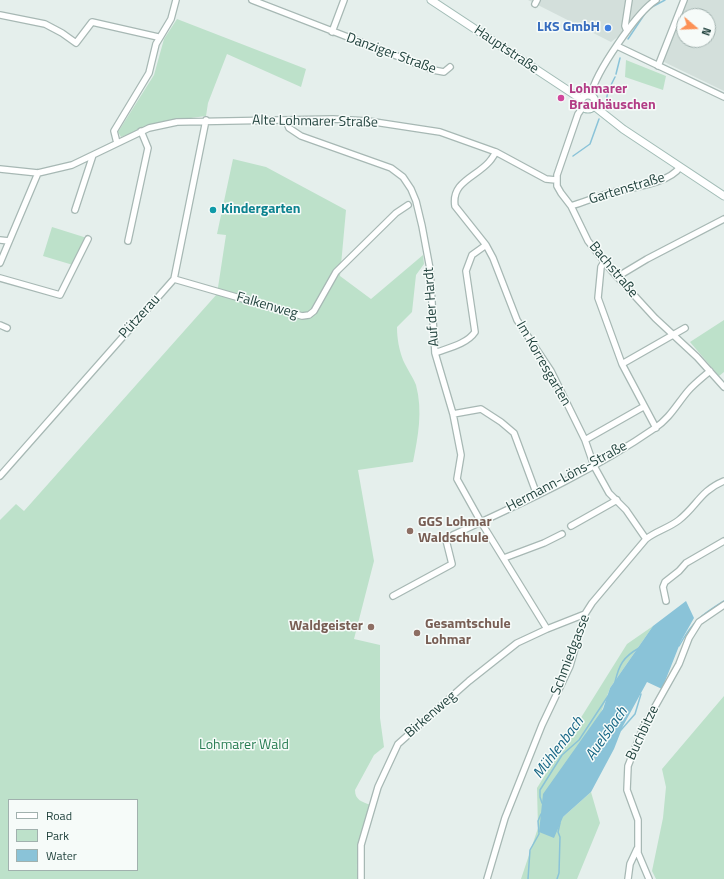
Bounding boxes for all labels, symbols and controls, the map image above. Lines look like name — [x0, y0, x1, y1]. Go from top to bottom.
north arrow — [676, 8, 716, 48]
place label: LKS GmbH — [537, 20, 600, 36]
street label: Hauptstraße — [470, 22, 542, 78]
marker: LKS GmbH — [603, 23, 613, 33]
text: N — [698, 25, 715, 38]
street label: Danziger Straße — [344, 30, 438, 78]
place label: Lohmarer Brauhäuschen — [569, 82, 656, 114]
marker: Lohmarer Brauhäuschen — [556, 93, 566, 103]
street label: Alte Lohmarer Straße — [252, 113, 378, 131]
street label: Gartenstraße — [587, 170, 667, 208]
place label: Kindergarten — [221, 202, 301, 218]
marker: Kindergarten — [208, 205, 218, 215]
street label: Bachstraße — [585, 239, 641, 301]
street label: Auf der Hardt — [421, 267, 443, 347]
street label: Falkenweg — [234, 289, 300, 323]
street label: Pützerau — [116, 292, 164, 342]
street label: Im Korresgarten — [512, 319, 574, 409]
street label: Hermann-Löns-Straße — [504, 438, 630, 516]
place label: GGS Lohmar Waldschule — [418, 515, 492, 548]
marker: GGS Lohmar Waldschule — [405, 526, 415, 536]
street label: Schmiedgasse — [548, 612, 594, 698]
place label: Gesamtschule Lohmar — [425, 617, 511, 650]
place label: Waldgeister — [289, 619, 363, 635]
marker: Waldgeister — [366, 622, 376, 632]
marker: Gesamtschule Lohmar — [412, 628, 422, 638]
street label: Birkenweg — [402, 688, 460, 742]
street label: Buchbitze — [623, 703, 663, 763]
water label: Auelsbach — [582, 704, 632, 764]
water label: Mühlenbach — [530, 714, 588, 782]
park label: Lohmarer Wald — [199, 738, 289, 754]
legend — [8, 799, 138, 871]
text: Road — [46, 806, 72, 825]
text: Park — [46, 826, 69, 845]
text: Water — [46, 846, 77, 865]

